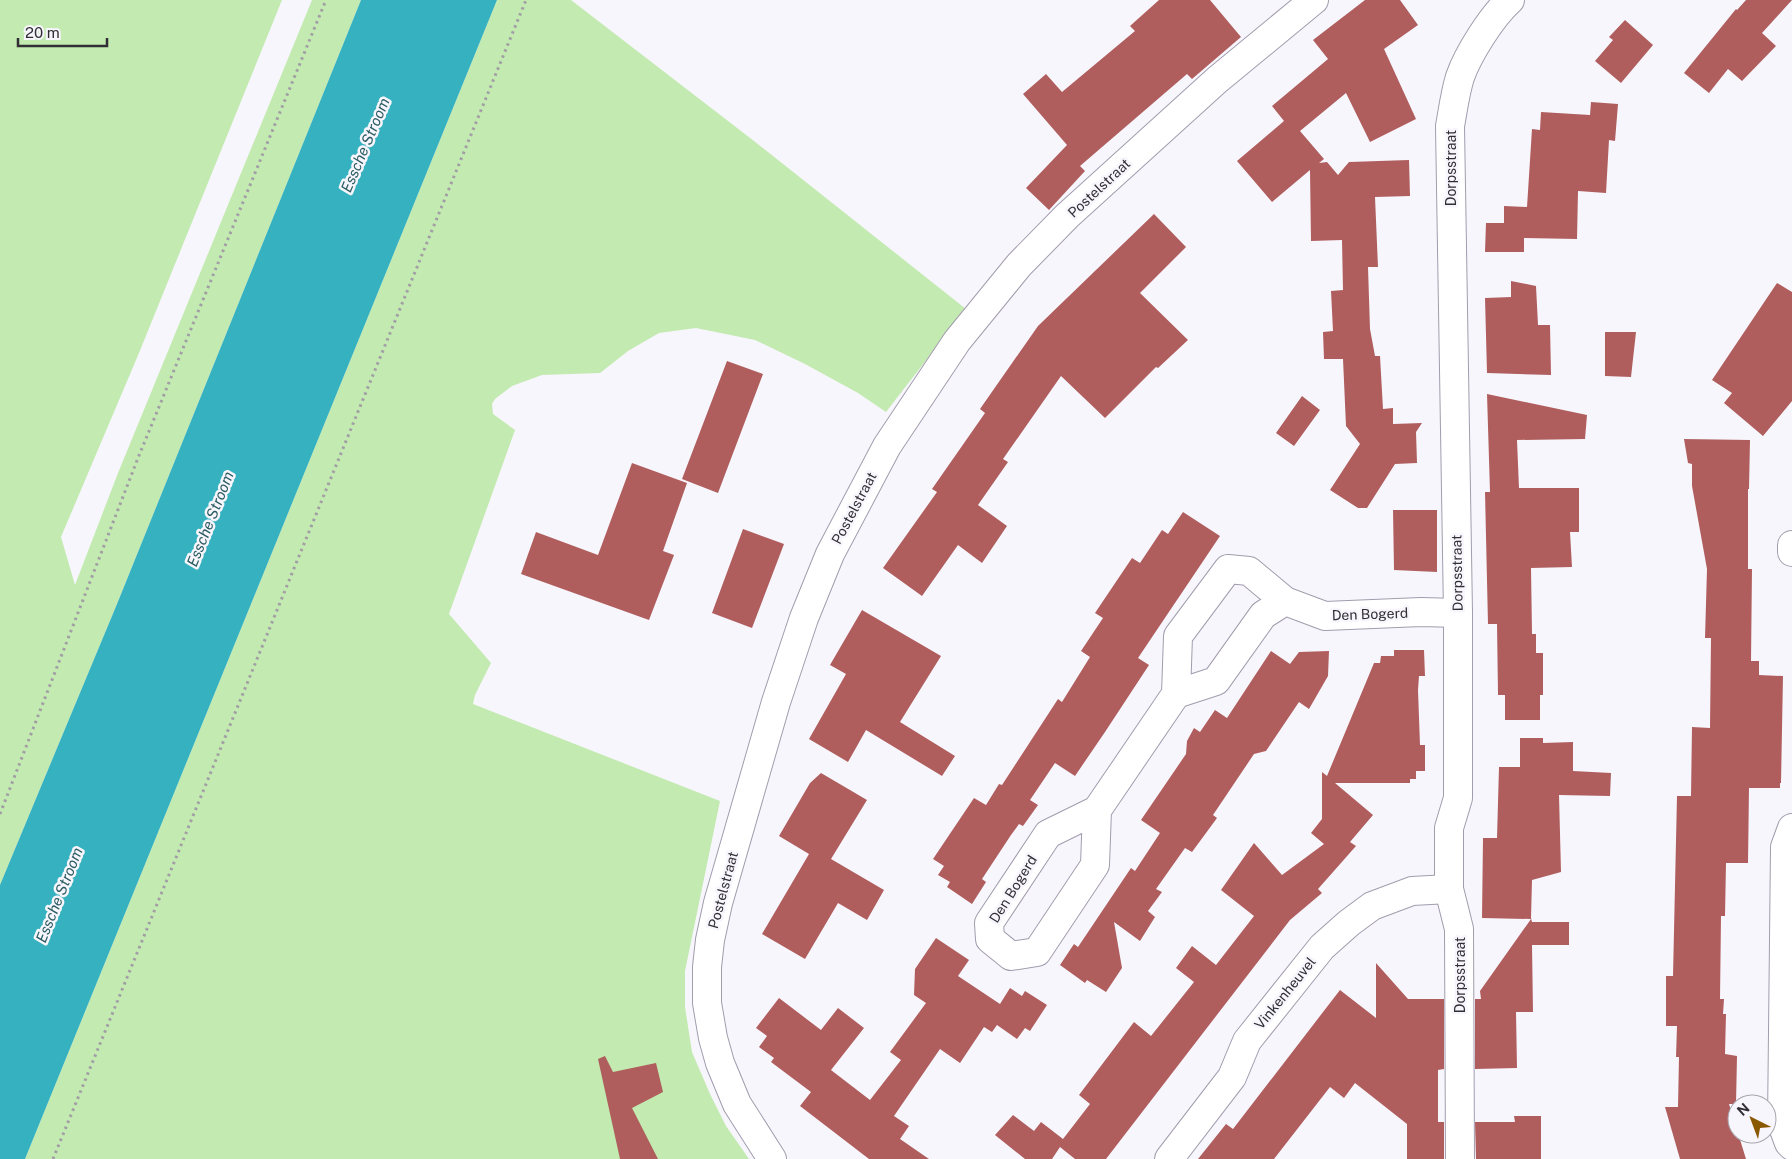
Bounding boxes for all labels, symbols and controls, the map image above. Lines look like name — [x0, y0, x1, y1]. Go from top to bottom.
scale bar — [18, 15, 106, 47]
text: 20 m — [25, 24, 60, 41]
water label: Essche Stroom — [337, 95, 393, 195]
street label: Dorpsstraat — [1443, 130, 1459, 206]
street label: Postelstraat — [1065, 155, 1133, 221]
water label: Essche Stroom — [183, 469, 237, 569]
street label: Postelstraat — [828, 469, 880, 547]
street label: Dorpsstraat — [1448, 535, 1466, 611]
street label: Den Bogerd — [1331, 605, 1409, 623]
water label: Essche Stroom — [32, 845, 86, 945]
street label: Postelstraat — [705, 850, 741, 930]
street label: Den Bogerd — [986, 852, 1040, 926]
street label: Dorpsstraat — [1452, 937, 1468, 1013]
street label: Vinkenheuvel — [1251, 954, 1319, 1032]
north arrow — [1727, 1094, 1777, 1144]
text: N — [1734, 1100, 1753, 1119]

